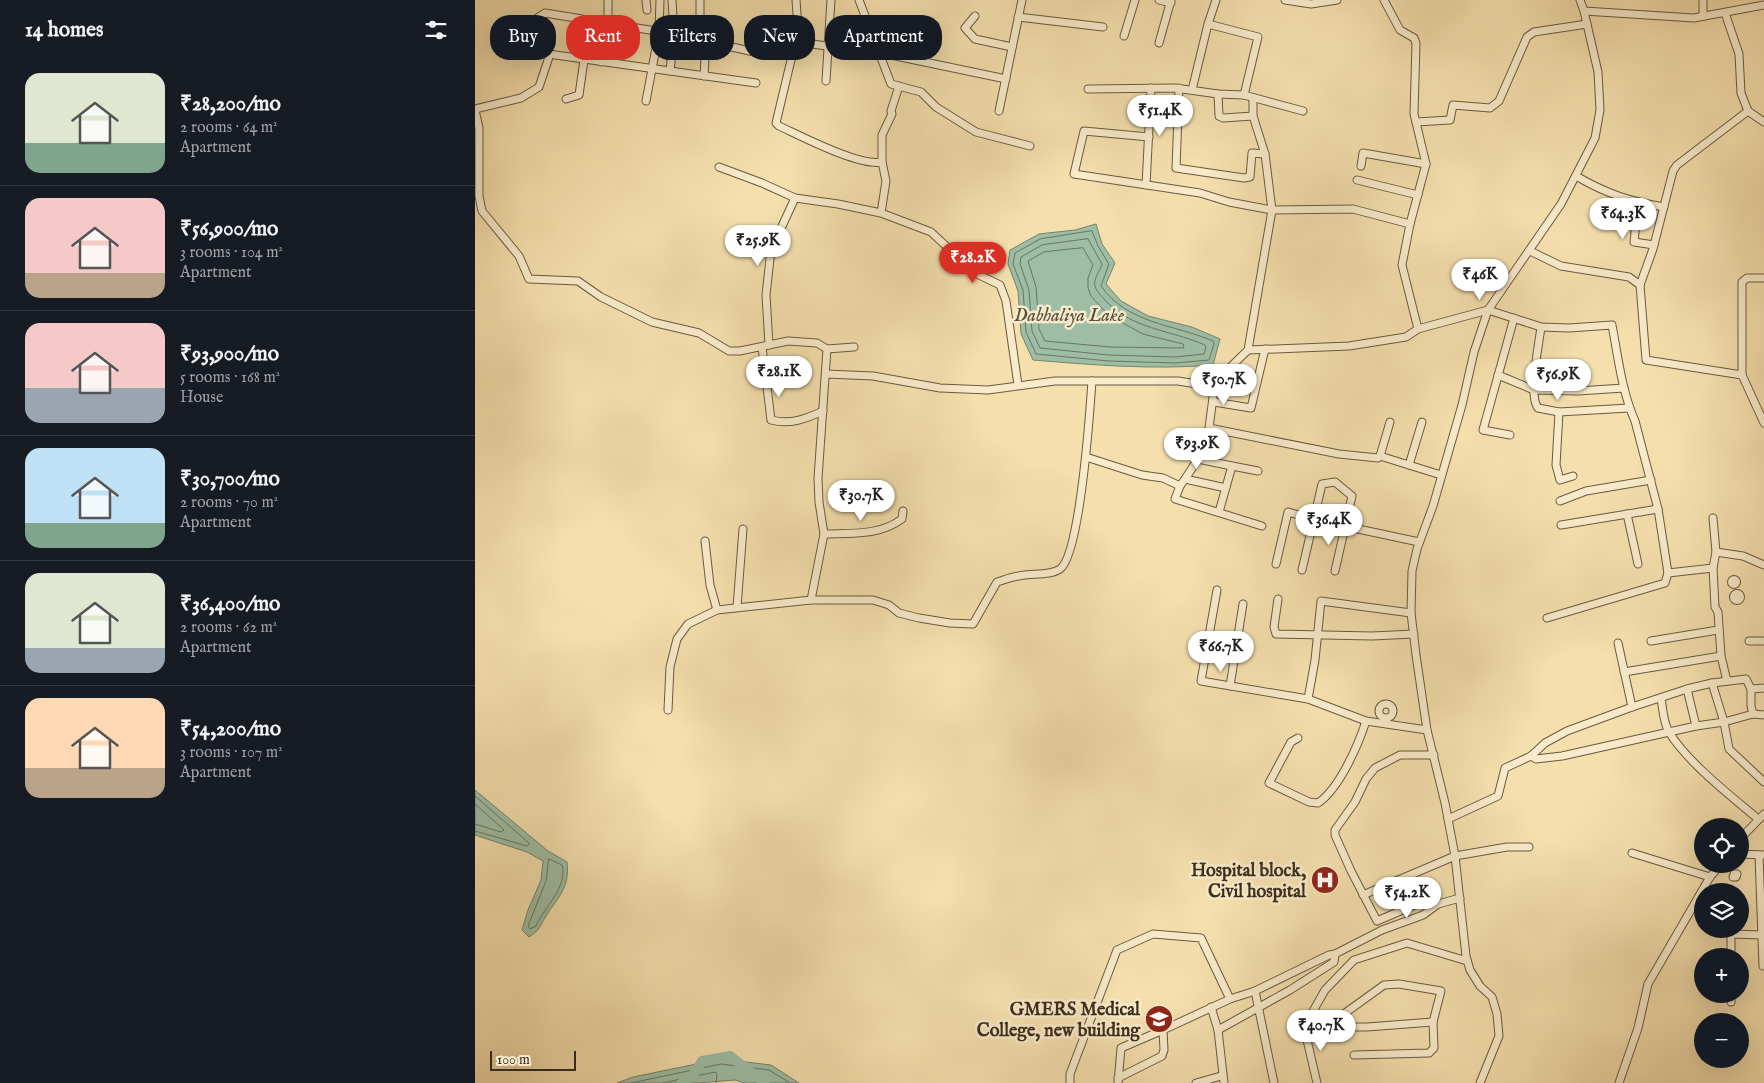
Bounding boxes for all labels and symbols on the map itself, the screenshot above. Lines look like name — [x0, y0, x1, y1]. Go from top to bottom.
pin: ₹51.4K — [1119, 94, 1201, 137]
pin: ₹64.3K — [1582, 198, 1664, 240]
pin: ₹25.9K — [717, 224, 799, 267]
pin: ₹28.2K — [932, 242, 1014, 284]
pin: ₹46K — [1450, 258, 1510, 301]
water label: Dabhaliya Lake — [1014, 304, 1125, 328]
pin: ₹28.1K — [738, 356, 820, 398]
pin: ₹56.9K — [1517, 358, 1599, 401]
pin: ₹50.7K — [1183, 364, 1265, 406]
pin: ₹93.9K — [1156, 428, 1238, 470]
pin: ₹30.7K — [820, 480, 902, 522]
pin: ₹36.4K — [1288, 504, 1370, 546]
pin: ₹66.7K — [1180, 630, 1262, 673]
place label: Hospital block, Civil hospital — [1191, 860, 1307, 904]
hospital icon: Hospital block, Civil hospital — [1310, 865, 1340, 895]
pin: ₹54.2K — [1366, 876, 1448, 919]
place label: GMERS Medical College, new building — [977, 999, 1141, 1043]
school or university icon: GMERS Medical College, new building — [1144, 1004, 1174, 1034]
pin: ₹40.7K — [1280, 1010, 1362, 1052]
scale bar — [490, 1048, 576, 1071]

